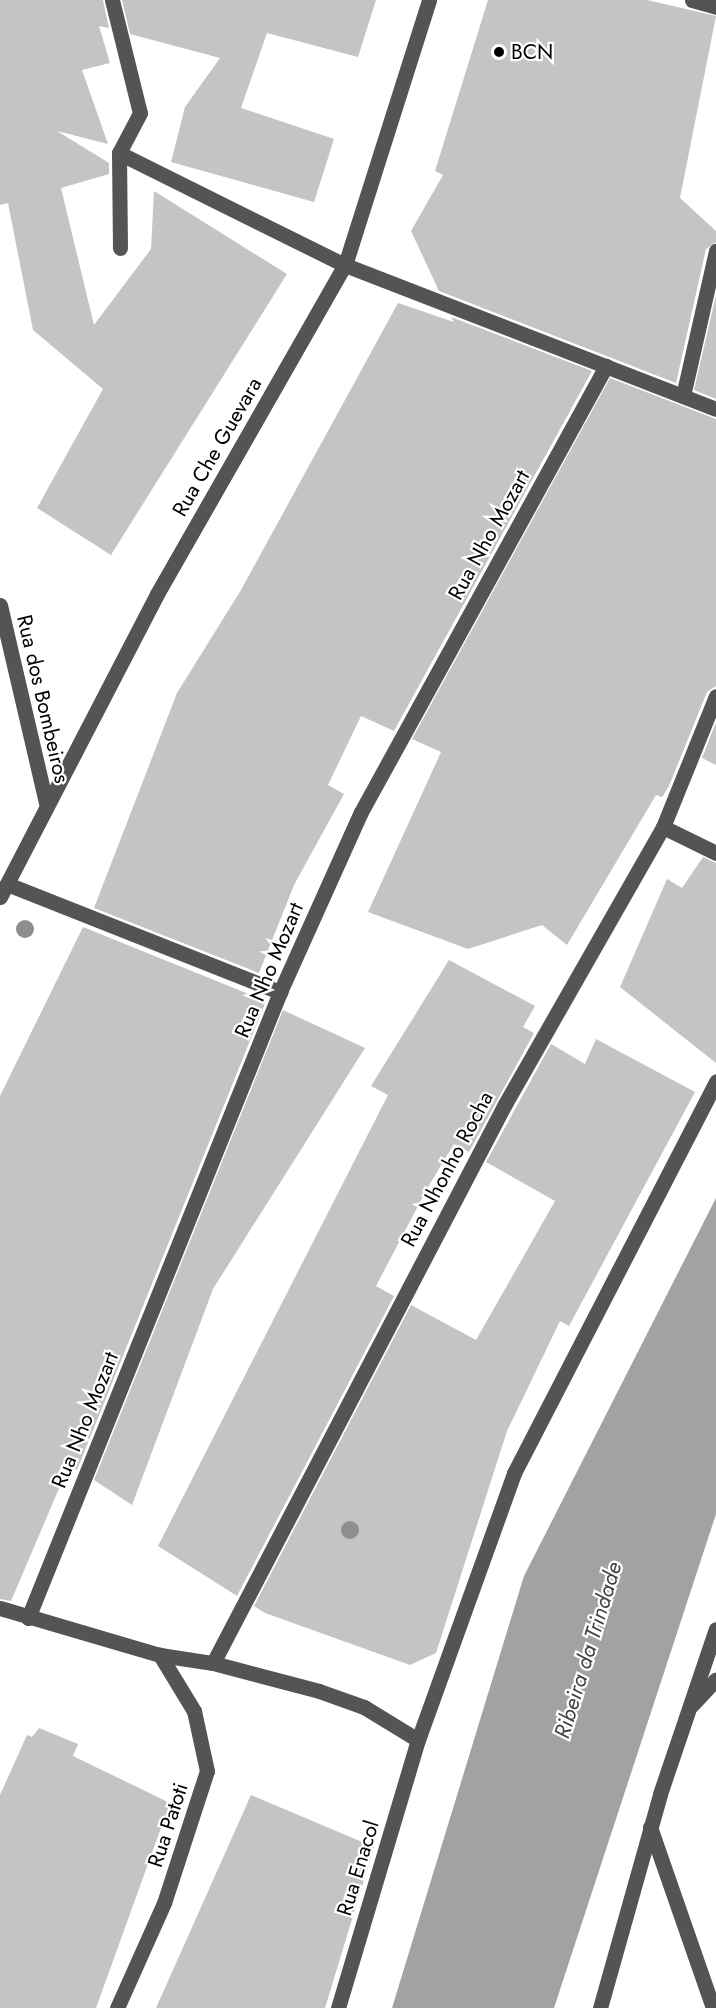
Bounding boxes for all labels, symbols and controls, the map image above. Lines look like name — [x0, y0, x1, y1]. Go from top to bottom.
place label: BCN — [511, 39, 553, 65]
marker: BCN — [492, 45, 506, 59]
street label: Rua Che Guevara — [167, 373, 267, 521]
street label: Rua Nho Mozart — [443, 466, 535, 604]
street label: Rua dos Bombeiros — [11, 612, 75, 786]
street label: Rua Nho Mozart — [229, 899, 309, 1041]
street label: Rua Nhonho Rocha — [395, 1087, 499, 1251]
street label: Rua Nho Mozart — [46, 1348, 124, 1492]
water label: Ribeira da Trindade — [549, 1559, 627, 1741]
street label: Rua Patoti — [143, 1780, 193, 1870]
street label: Rua Enacol — [332, 1817, 384, 1919]

